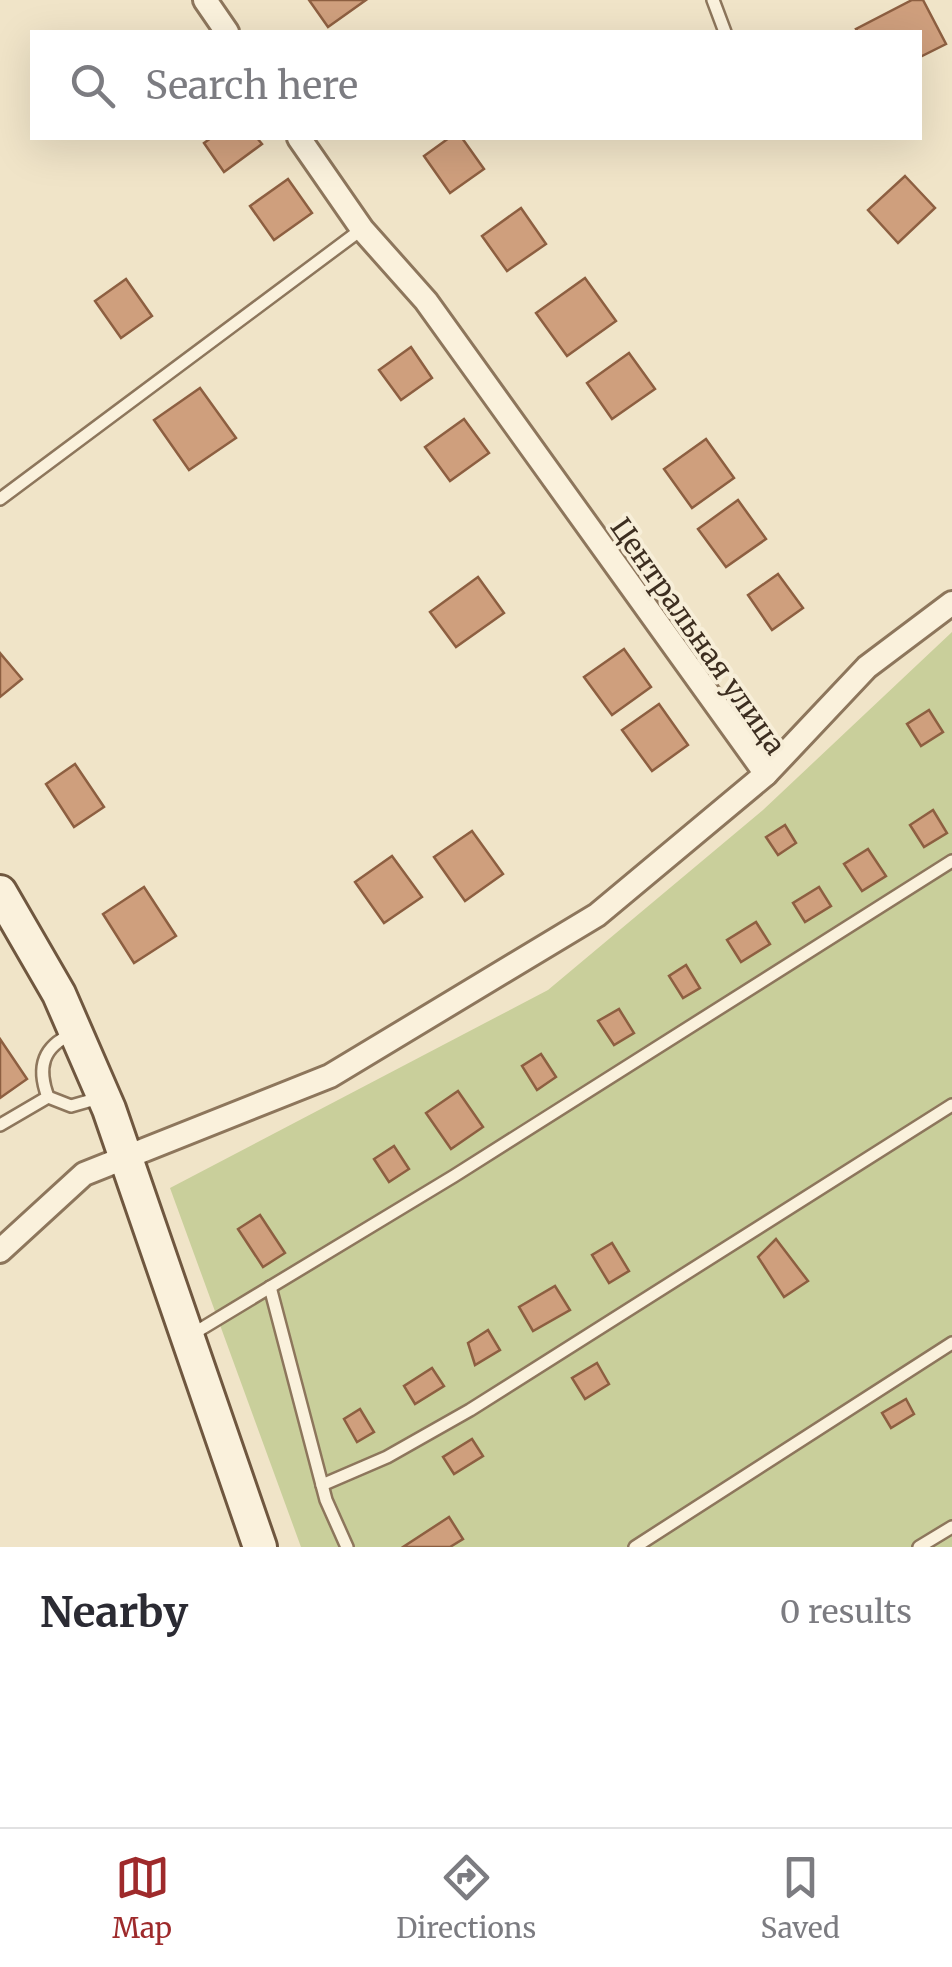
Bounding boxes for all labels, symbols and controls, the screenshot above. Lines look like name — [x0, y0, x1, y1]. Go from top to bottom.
search box — [30, 30, 922, 140]
icon: search — [65, 58, 120, 113]
text: Search here — [145, 62, 358, 109]
street label: Центральная улица — [603, 511, 793, 761]
text: Nearby — [40, 1586, 188, 1638]
text: 0 results — [780, 1592, 912, 1632]
tab: Map — [112, 1850, 172, 1946]
tab: Directions — [396, 1850, 536, 1946]
tab: Saved — [760, 1850, 840, 1946]

